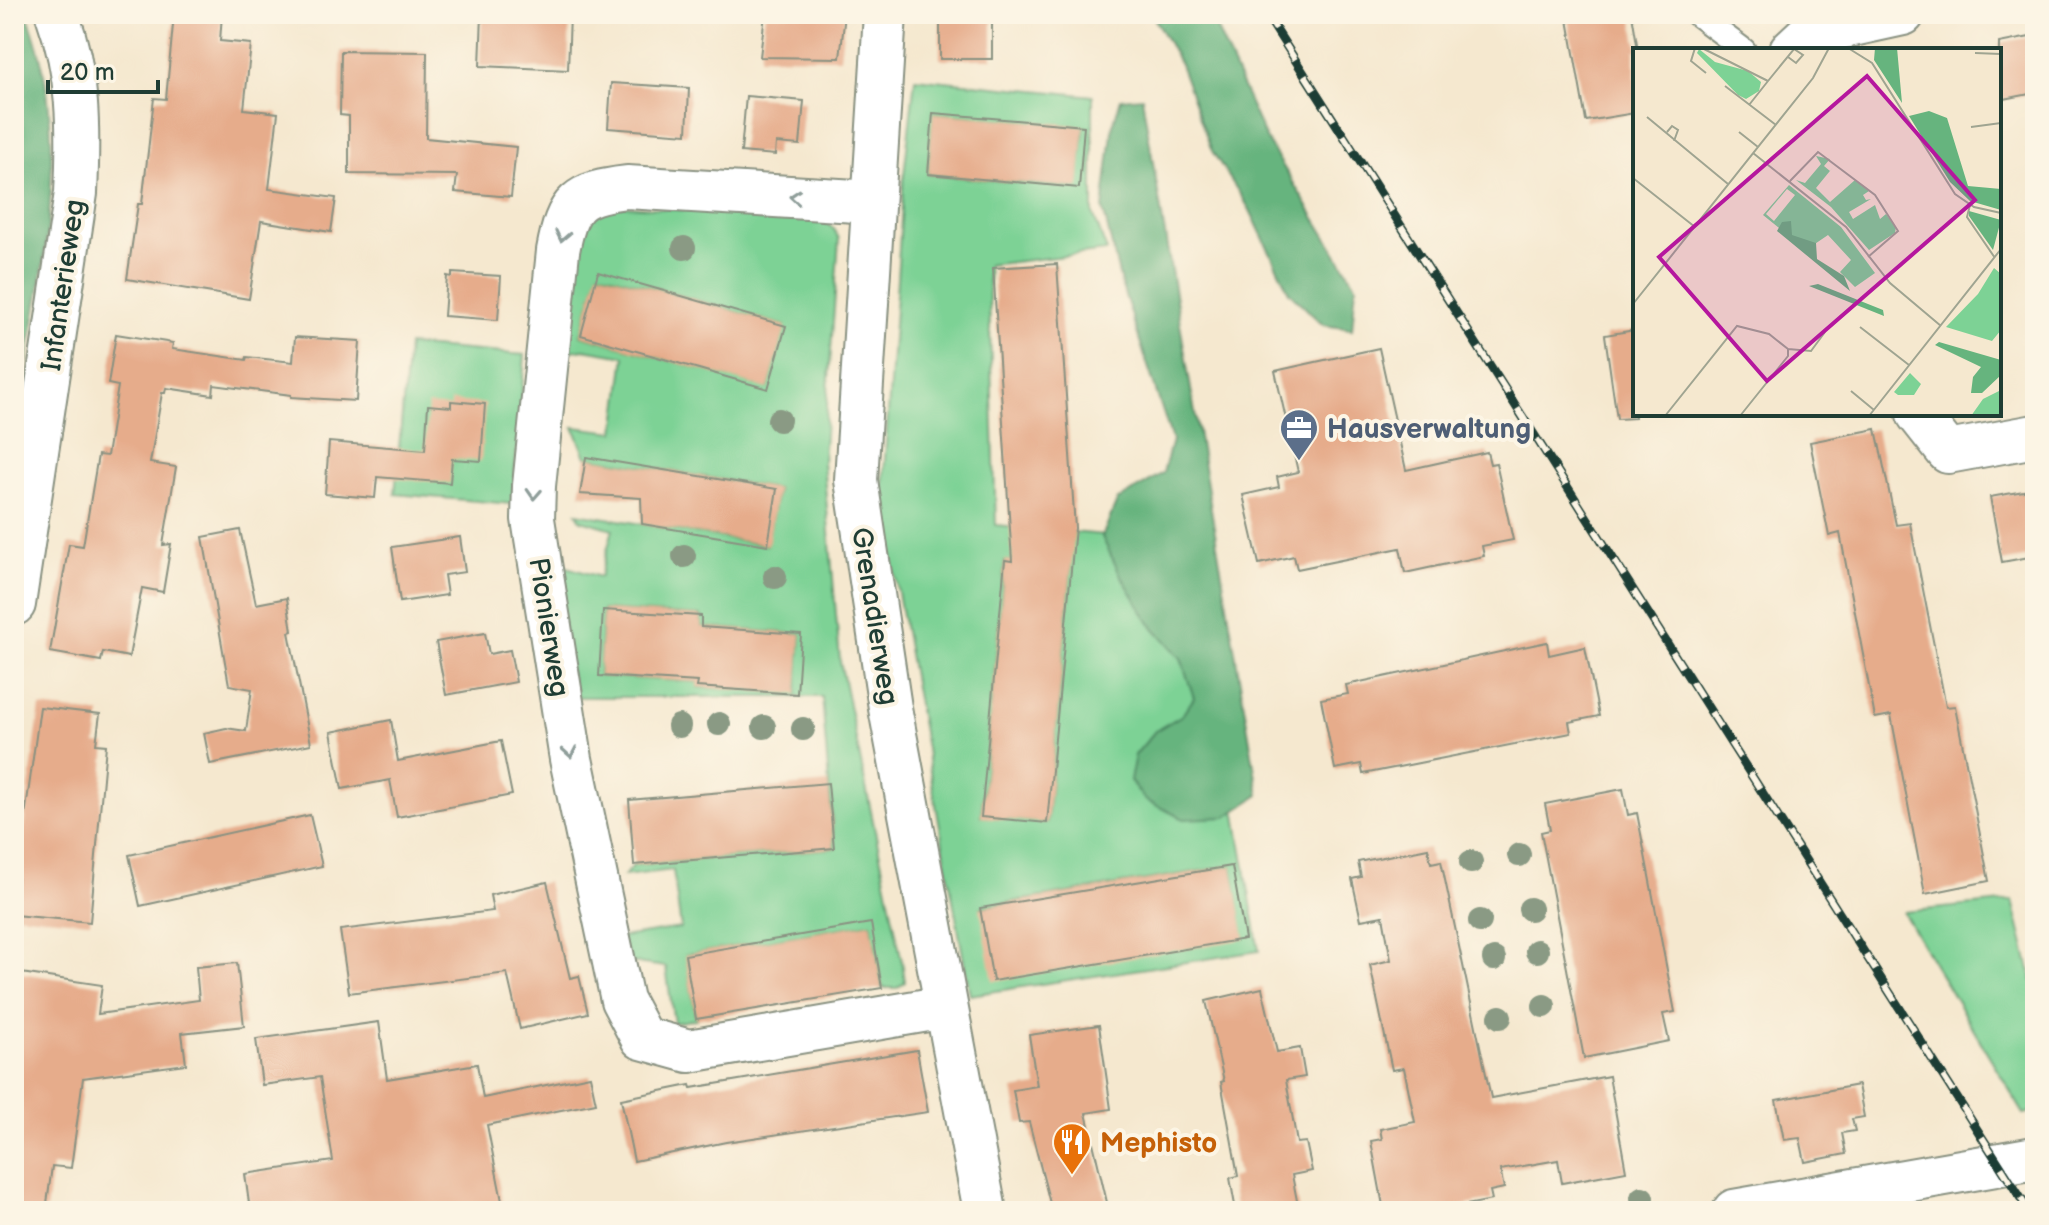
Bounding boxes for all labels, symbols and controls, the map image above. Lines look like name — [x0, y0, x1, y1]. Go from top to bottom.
scale bar — [48, 44, 158, 94]
inset map — [1633, 48, 2001, 416]
text: 20 m — [60, 58, 115, 87]
one-way arrow — [788, 189, 801, 206]
street label: Infanterieweg — [35, 197, 92, 373]
one-way arrow — [554, 229, 571, 243]
office icon: Hausverwaltung — [1278, 407, 1320, 462]
place label: Hausverwaltung — [1327, 413, 1531, 446]
one-way arrow — [525, 488, 542, 501]
street label: Grenadierweg — [844, 525, 905, 707]
street label: Pionierweg — [521, 555, 576, 699]
one-way arrow — [560, 745, 577, 758]
restaurant icon: Mephisto — [1051, 1121, 1093, 1176]
place label: Mephisto — [1100, 1127, 1217, 1160]

